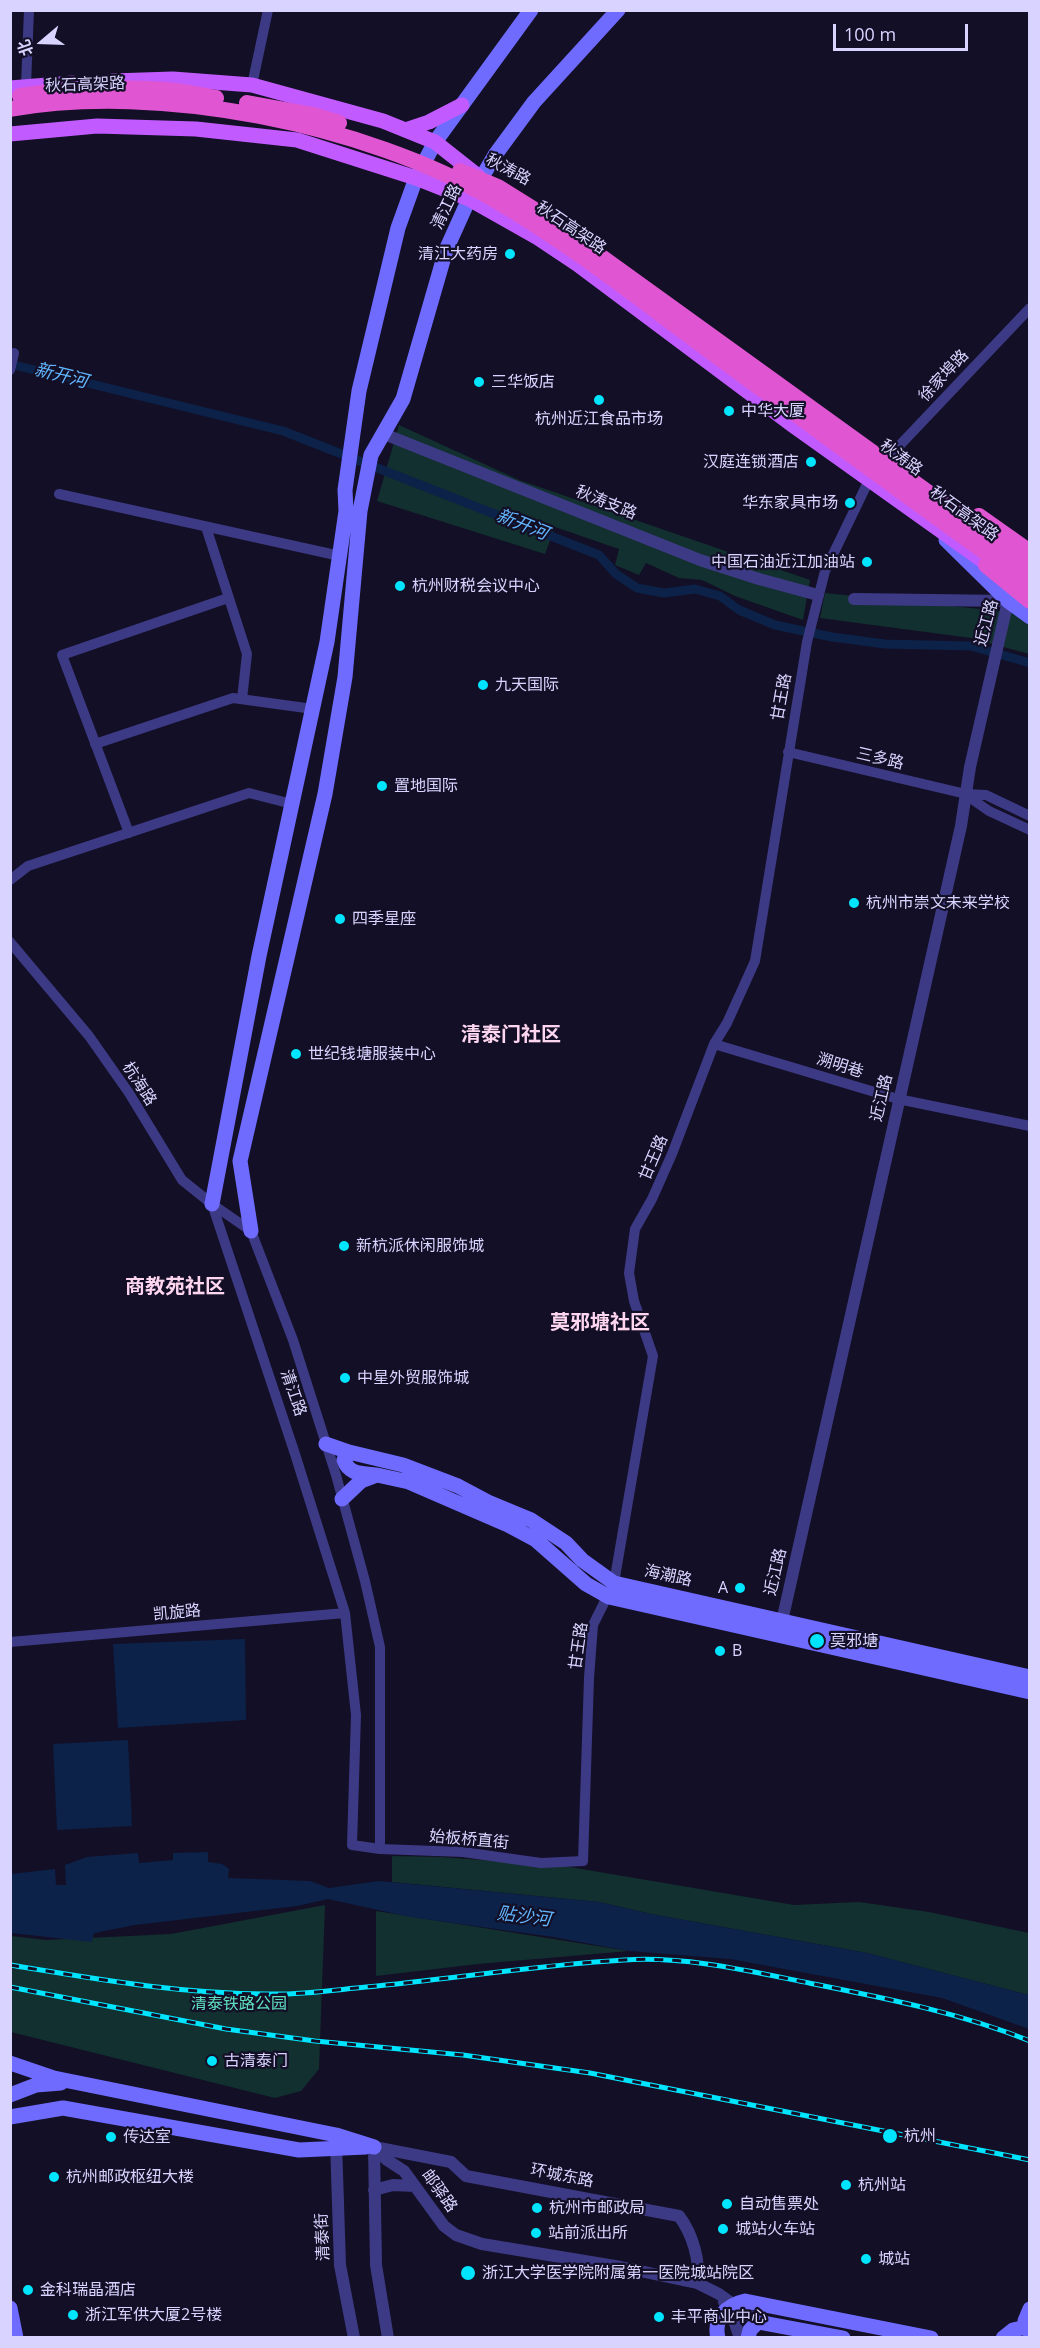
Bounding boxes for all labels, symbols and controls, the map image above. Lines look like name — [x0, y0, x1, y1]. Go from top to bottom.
north arrow — [12, 12, 72, 72]
scale bar — [836, 12, 971, 50]
text: 100 m — [844, 22, 896, 46]
text: 北 — [12, 37, 38, 59]
street label: 秋石高架路 — [45, 74, 125, 96]
street label: 秋涛路 — [482, 150, 534, 190]
street label: 清江路 — [428, 181, 466, 233]
street label: 秋石高架路 — [532, 198, 610, 258]
place label: 清江大药房 — [418, 244, 498, 264]
marker: 清江大药房 — [503, 247, 517, 261]
street label: 徐家埠路 — [915, 346, 973, 406]
water label: 新开河 — [32, 359, 90, 393]
place label: 三华饭店 — [491, 372, 555, 392]
marker: 三华饭店 — [472, 375, 486, 389]
marker: 杭州近江食品市场 — [592, 393, 606, 407]
place label: 中华大厦 — [741, 401, 805, 421]
marker: 中华大厦 — [722, 404, 736, 418]
place label: 杭州近江食品市场 — [535, 409, 663, 429]
street label: 秋涛路 — [876, 436, 926, 480]
place label: 汉庭连锁酒店 — [703, 452, 799, 472]
marker: 汉庭连锁酒店 — [804, 455, 818, 469]
street label: 秋涛支路 — [573, 482, 639, 524]
street label: 秋石高架路 — [926, 483, 1002, 545]
place label: 华东家具市场 — [742, 493, 838, 513]
marker: 华东家具市场 — [843, 496, 857, 510]
water label: 新开河 — [493, 505, 551, 545]
place label: 中国石油近江加油站 — [711, 552, 855, 572]
marker: 中国石油近江加油站 — [860, 555, 874, 569]
place label: 杭州财税会议中心 — [412, 576, 540, 596]
marker: 杭州财税会议中心 — [393, 579, 407, 593]
street label: 近江路 — [972, 597, 1002, 649]
street label: 甘王路 — [768, 672, 796, 722]
place label: 九天国际 — [495, 675, 559, 695]
marker: 九天国际 — [476, 678, 490, 692]
street label: 三多路 — [854, 744, 906, 774]
place label: 置地国际 — [394, 776, 458, 796]
marker: 置地国际 — [375, 779, 389, 793]
place label: 杭州市崇文未来学校 — [866, 893, 1010, 913]
marker: 杭州市崇文未来学校 — [847, 896, 861, 910]
place label: 四季星座 — [352, 909, 416, 929]
marker: 四季星座 — [333, 912, 347, 926]
district label: 清泰门社区 — [461, 1023, 561, 1047]
place label: 世纪钱塘服装中心 — [308, 1044, 436, 1064]
marker: 世纪钱塘服装中心 — [289, 1047, 303, 1061]
street label: 溯明巷 — [814, 1050, 866, 1082]
street label: 杭海路 — [118, 1059, 160, 1109]
street label: 近江路 — [867, 1072, 897, 1124]
street label: 甘王路 — [636, 1132, 672, 1184]
place label: 新杭派休闲服饰城 — [356, 1236, 484, 1256]
marker: 新杭派休闲服饰城 — [337, 1239, 351, 1253]
district label: 商教苑社区 — [125, 1275, 225, 1299]
district label: 莫邪塘社区 — [550, 1311, 650, 1335]
street label: 清江路 — [276, 1367, 310, 1419]
place label: 中星外贸服饰城 — [357, 1368, 469, 1388]
marker: 中星外贸服饰城 — [338, 1371, 352, 1385]
street label: 近江路 — [761, 1546, 791, 1598]
street label: 海潮路 — [643, 1562, 693, 1590]
place label: A — [718, 1578, 728, 1598]
marker: A — [733, 1581, 747, 1595]
street label: 凯旋路 — [152, 1601, 202, 1625]
street label: 甘王路 — [566, 1621, 592, 1671]
place label: 莫邪塘 — [830, 1631, 878, 1651]
marker: 莫邪塘 — [808, 1632, 826, 1650]
place label: B — [732, 1641, 742, 1661]
marker: B — [713, 1644, 727, 1658]
street label: 始板桥直街 — [428, 1827, 510, 1853]
water label: 贴沙河 — [496, 1903, 552, 1931]
park label: 清泰铁路公园 — [191, 1994, 287, 2014]
place label: 古清泰门 — [224, 2051, 288, 2071]
marker: 古清泰门 — [205, 2054, 219, 2068]
place label: 杭州 — [904, 2126, 936, 2146]
place label: 传达室 — [123, 2127, 171, 2147]
marker: 杭州 — [881, 2127, 899, 2145]
marker: 传达室 — [104, 2130, 118, 2144]
street label: 环城东路 — [529, 2160, 595, 2192]
street label: 邮驿路 — [417, 2166, 461, 2216]
place label: 杭州邮政枢纽大楼 — [66, 2167, 194, 2187]
marker: 杭州邮政枢纽大楼 — [47, 2170, 61, 2184]
place label: 杭州站 — [858, 2175, 906, 2195]
marker: 杭州站 — [839, 2178, 853, 2192]
place label: 自动售票处 — [739, 2194, 819, 2214]
marker: 自动售票处 — [720, 2197, 734, 2211]
place label: 杭州市邮政局 — [549, 2198, 645, 2218]
marker: 杭州市邮政局 — [530, 2201, 544, 2215]
street label: 清泰街 — [312, 2213, 334, 2261]
place label: 城站火车站 — [735, 2219, 815, 2239]
marker: 城站火车站 — [716, 2222, 730, 2236]
place label: 站前派出所 — [548, 2223, 628, 2243]
marker: 站前派出所 — [529, 2226, 543, 2240]
place label: 城站 — [878, 2249, 910, 2269]
marker: 城站 — [859, 2252, 873, 2266]
place label: 浙江大学医学院附属第一医院城站院区 — [482, 2263, 754, 2283]
marker: 浙江大学医学院附属第一医院城站院区 — [459, 2264, 477, 2282]
place label: 金科瑞晶酒店 — [40, 2280, 136, 2300]
marker: 金科瑞晶酒店 — [21, 2283, 35, 2297]
place label: 浙江军供大厦2号楼 — [85, 2305, 222, 2325]
place label: 丰平商业中心 — [671, 2307, 767, 2327]
marker: 浙江军供大厦2号楼 — [66, 2308, 80, 2322]
marker: 丰平商业中心 — [652, 2310, 666, 2324]

